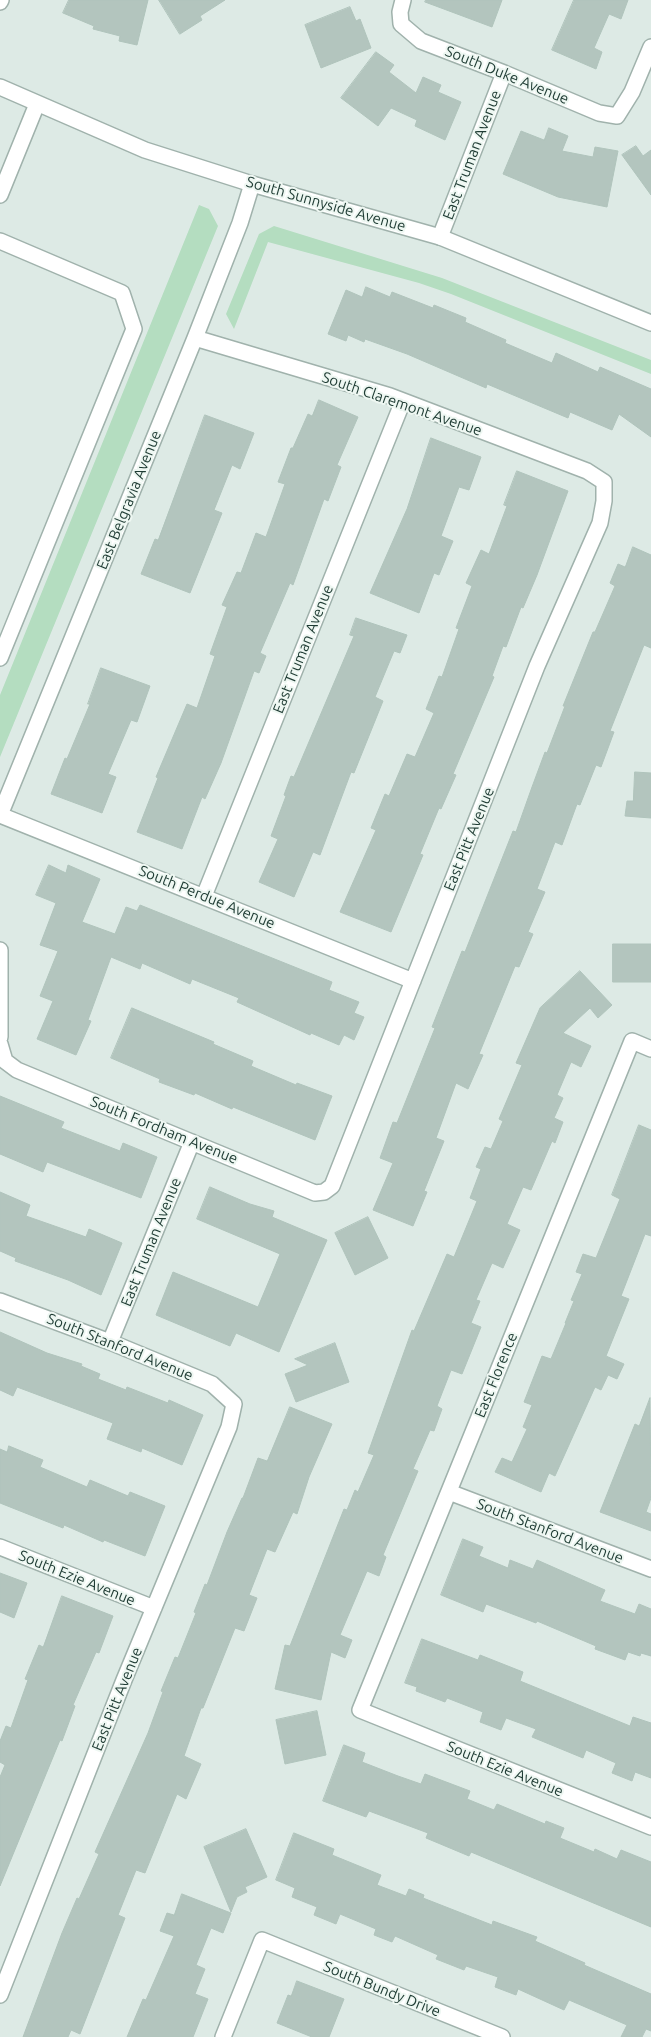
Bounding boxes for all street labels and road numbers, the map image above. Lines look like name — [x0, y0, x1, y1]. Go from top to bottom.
street label: South Duke Avenue — [443, 42, 571, 108]
street label: East Truman Avenue — [439, 88, 505, 222]
street label: South Sunnyside Avenue — [244, 173, 408, 235]
street label: South Claremont Avenue — [320, 368, 484, 440]
street label: East Belgravia Avenue — [93, 428, 165, 572]
street label: East Truman Avenue — [269, 582, 337, 716]
street label: East Pitt Avenue — [440, 784, 498, 894]
street label: South Perdue Avenue — [136, 861, 278, 933]
street label: South Fordham Avenue — [88, 1092, 240, 1168]
street label: East Truman Avenue — [117, 1175, 185, 1309]
street label: South Stanford Avenue — [44, 1309, 196, 1385]
street label: East Florence — [471, 1330, 521, 1420]
street label: South Stanford Avenue — [474, 1495, 626, 1567]
street label: South Ezie Avenue — [16, 1546, 138, 1610]
street label: East Pitt Avenue — [88, 1644, 146, 1754]
street label: South Ezie Avenue — [444, 1737, 566, 1801]
street label: South Bundy Drive — [321, 1957, 443, 2021]

